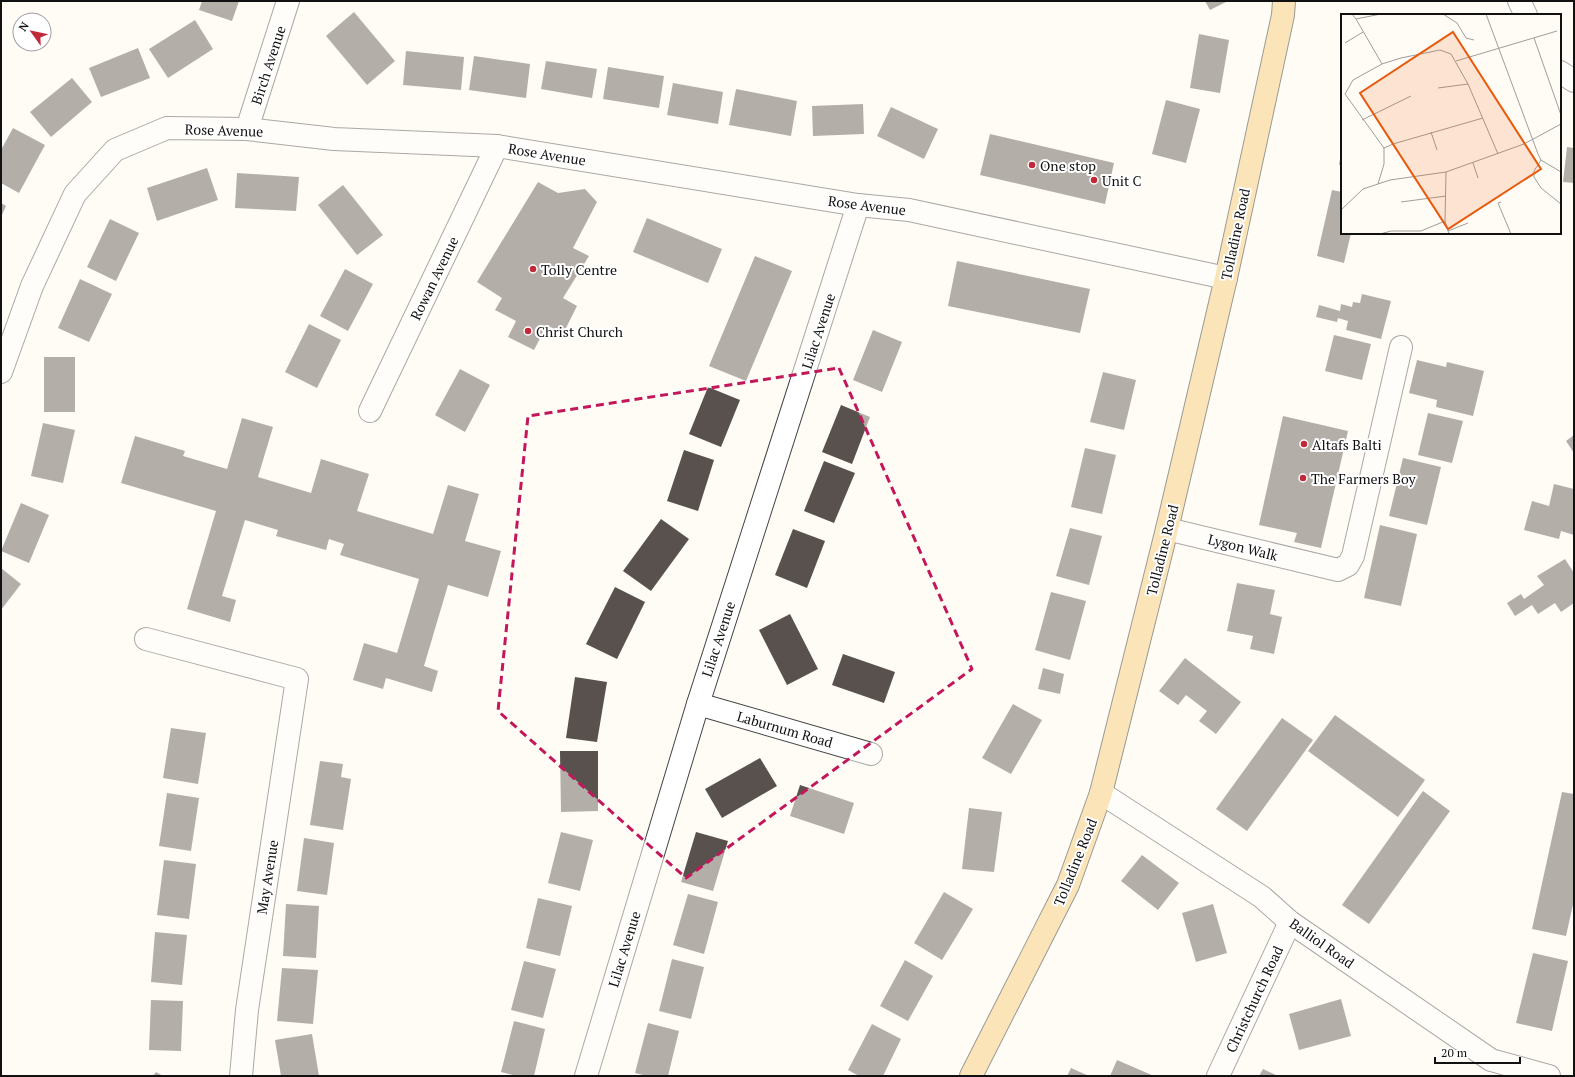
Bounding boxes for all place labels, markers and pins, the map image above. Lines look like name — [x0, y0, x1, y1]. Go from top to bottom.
place label: One stop — [1040, 156, 1096, 175]
marker: One stop — [1027, 160, 1037, 170]
place label: Unit C — [1102, 171, 1142, 190]
marker: Unit C — [1089, 175, 1099, 185]
place label: Tolly Centre — [541, 260, 617, 279]
marker: Tolly Centre — [528, 264, 538, 274]
place label: Christ Church — [536, 322, 623, 341]
marker: Christ Church — [523, 326, 533, 336]
place label: Altafs Balti — [1312, 435, 1382, 454]
marker: Altafs Balti — [1299, 439, 1309, 449]
place label: The Farmers Boy — [1311, 469, 1416, 488]
marker: The Farmers Boy — [1298, 473, 1308, 483]

